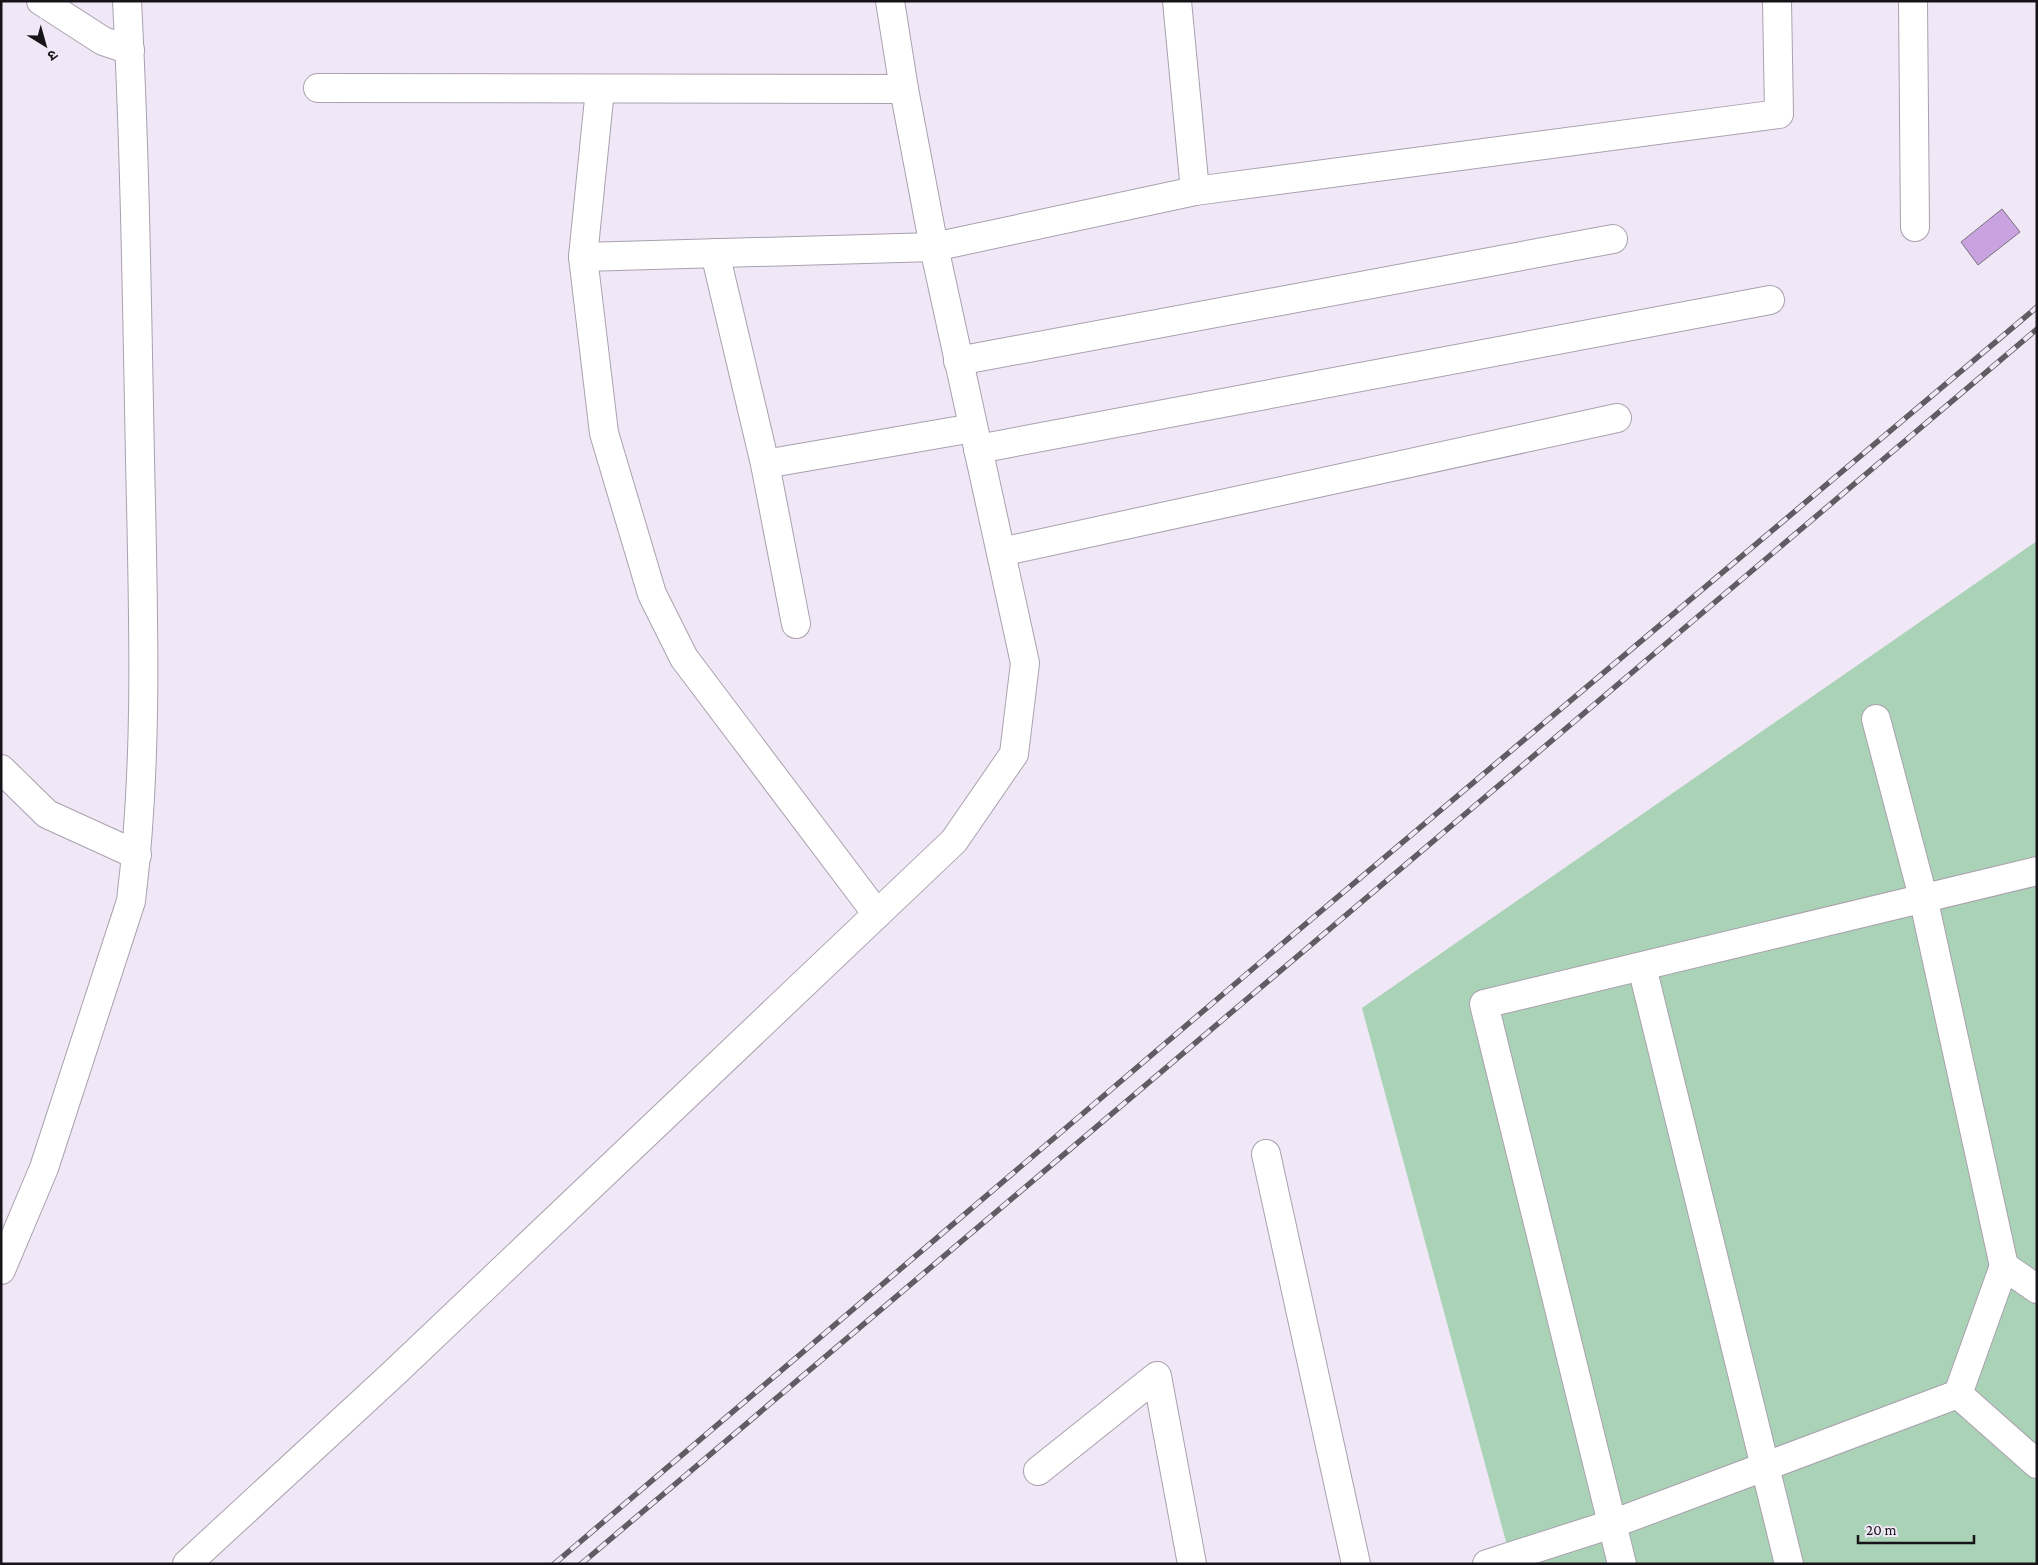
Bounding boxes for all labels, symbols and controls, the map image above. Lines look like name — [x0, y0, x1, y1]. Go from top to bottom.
north arrow — [20, 20, 70, 70]
text: उ — [44, 47, 61, 65]
scale bar — [1858, 1512, 1974, 1544]
text: 20 m — [1866, 1522, 1897, 1538]

